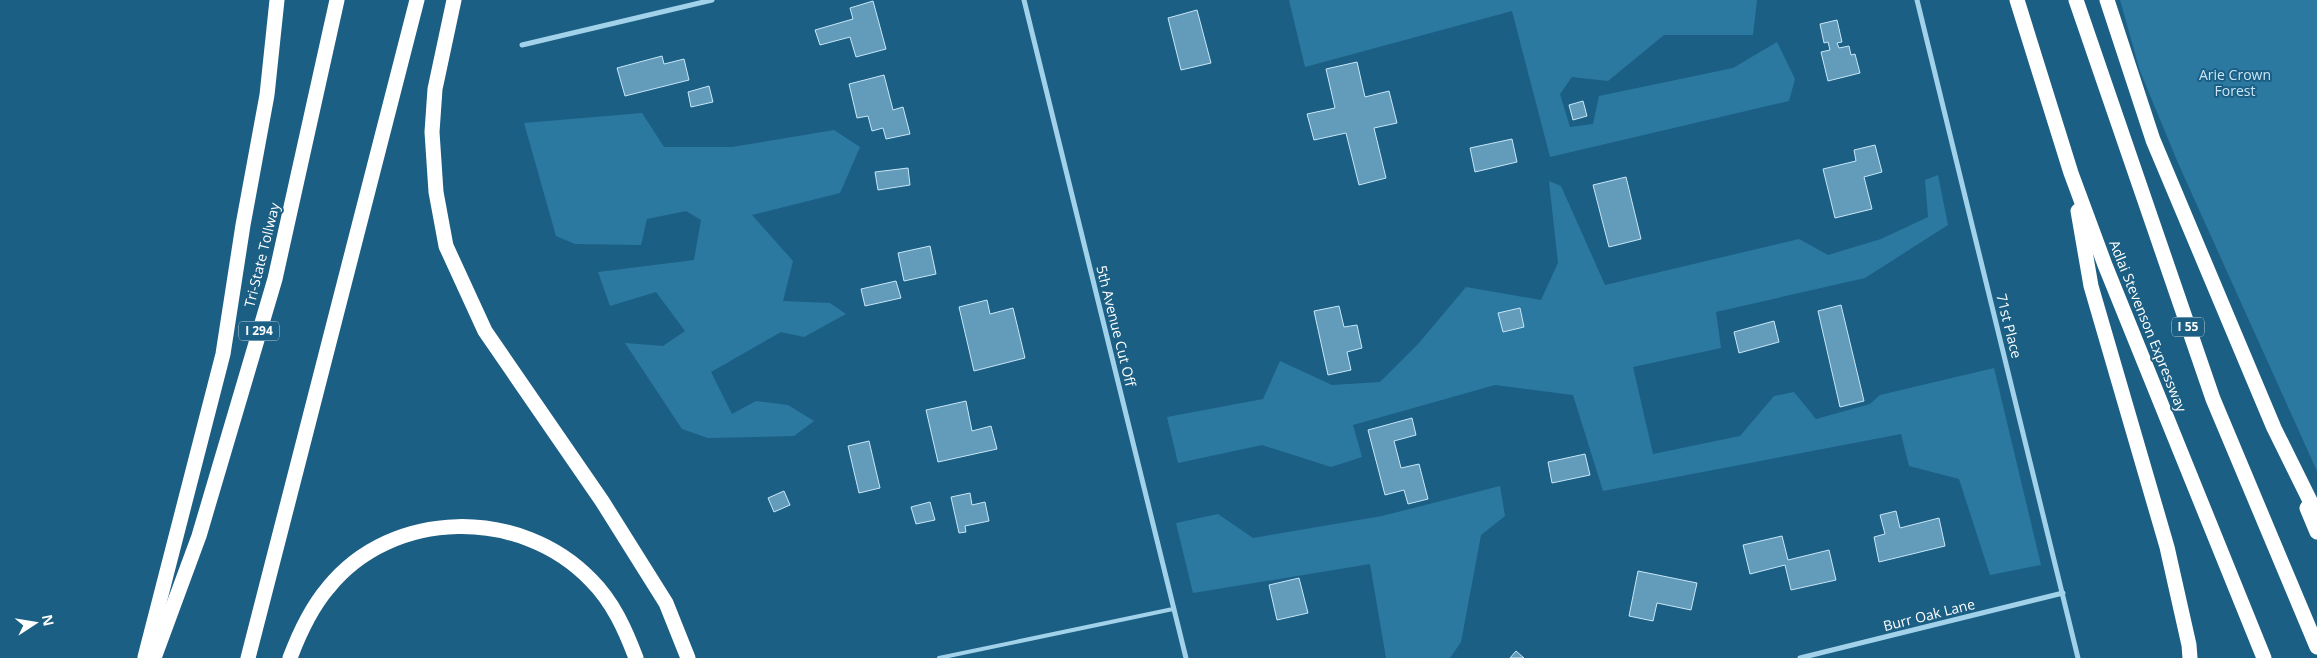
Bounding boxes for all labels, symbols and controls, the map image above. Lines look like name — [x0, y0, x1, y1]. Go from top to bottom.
park label: Arie Crown Forest — [2199, 65, 2271, 100]
street label: Tri-State Tollway — [239, 200, 284, 309]
street label: Adlai Stevenson Expressway — [2105, 237, 2192, 415]
street label: 5th Avenue Cut Off — [1092, 263, 1141, 390]
street label: 71st Place — [1992, 292, 2027, 360]
road number: I 55 — [2172, 318, 2204, 337]
road number: I 294 — [239, 322, 279, 341]
street label: Burr Oak Lane — [1881, 594, 1977, 635]
north arrow — [10, 598, 60, 648]
text: N — [38, 613, 59, 628]

